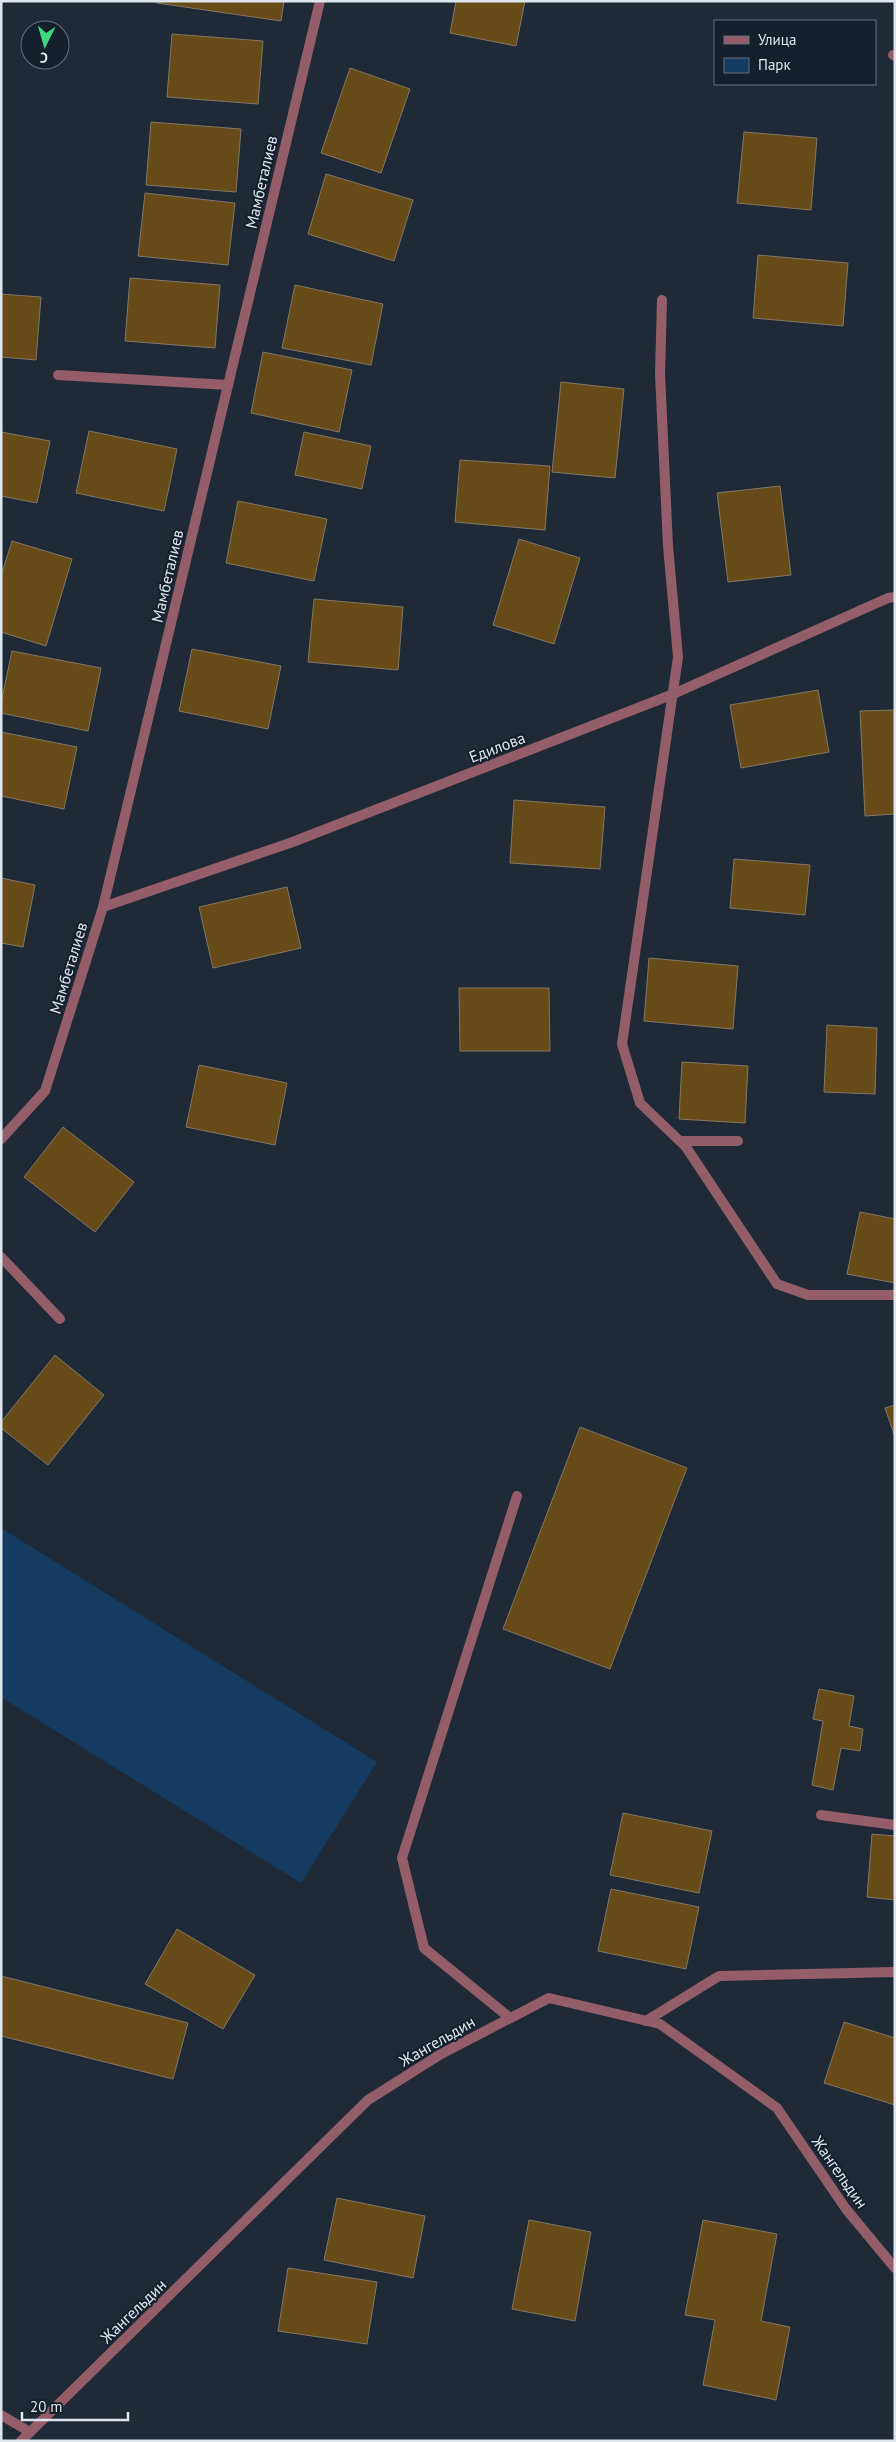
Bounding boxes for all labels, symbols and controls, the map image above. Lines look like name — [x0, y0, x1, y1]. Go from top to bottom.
north arrow — [20, 20, 70, 70]
legend — [714, 20, 876, 85]
text: Улица — [758, 30, 796, 49]
text: С — [39, 49, 49, 67]
text: Парк — [758, 55, 791, 74]
street label: Мамбеталиев — [241, 134, 281, 230]
street label: Мамбеталиев — [147, 528, 187, 624]
street label: Едилова — [466, 727, 528, 767]
street label: Мамбеталиев — [45, 920, 91, 1016]
street label: Жангельдин — [395, 2011, 478, 2071]
street label: Жангельдин — [807, 2131, 872, 2212]
street label: Жангельдин — [95, 2275, 170, 2348]
scale bar — [22, 2390, 129, 2422]
text: 20 m — [30, 2397, 63, 2416]

